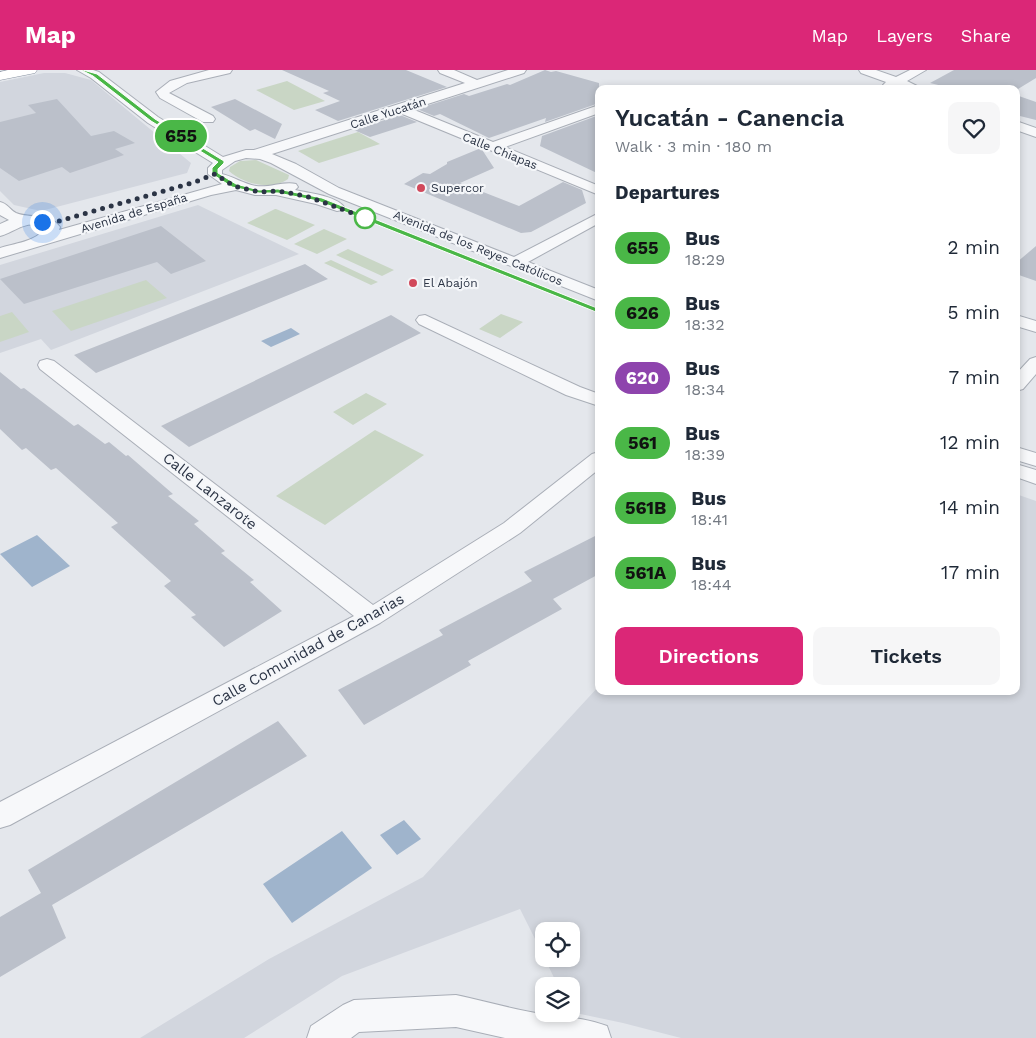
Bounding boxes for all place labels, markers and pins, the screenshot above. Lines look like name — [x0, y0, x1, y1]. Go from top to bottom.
place label: Supercor — [431, 181, 484, 195]
marker: Supercor — [415, 182, 427, 194]
unlabelled marker — [354, 207, 376, 229]
place label: El Abajón — [423, 276, 478, 290]
marker: El Abajón — [407, 277, 419, 289]

